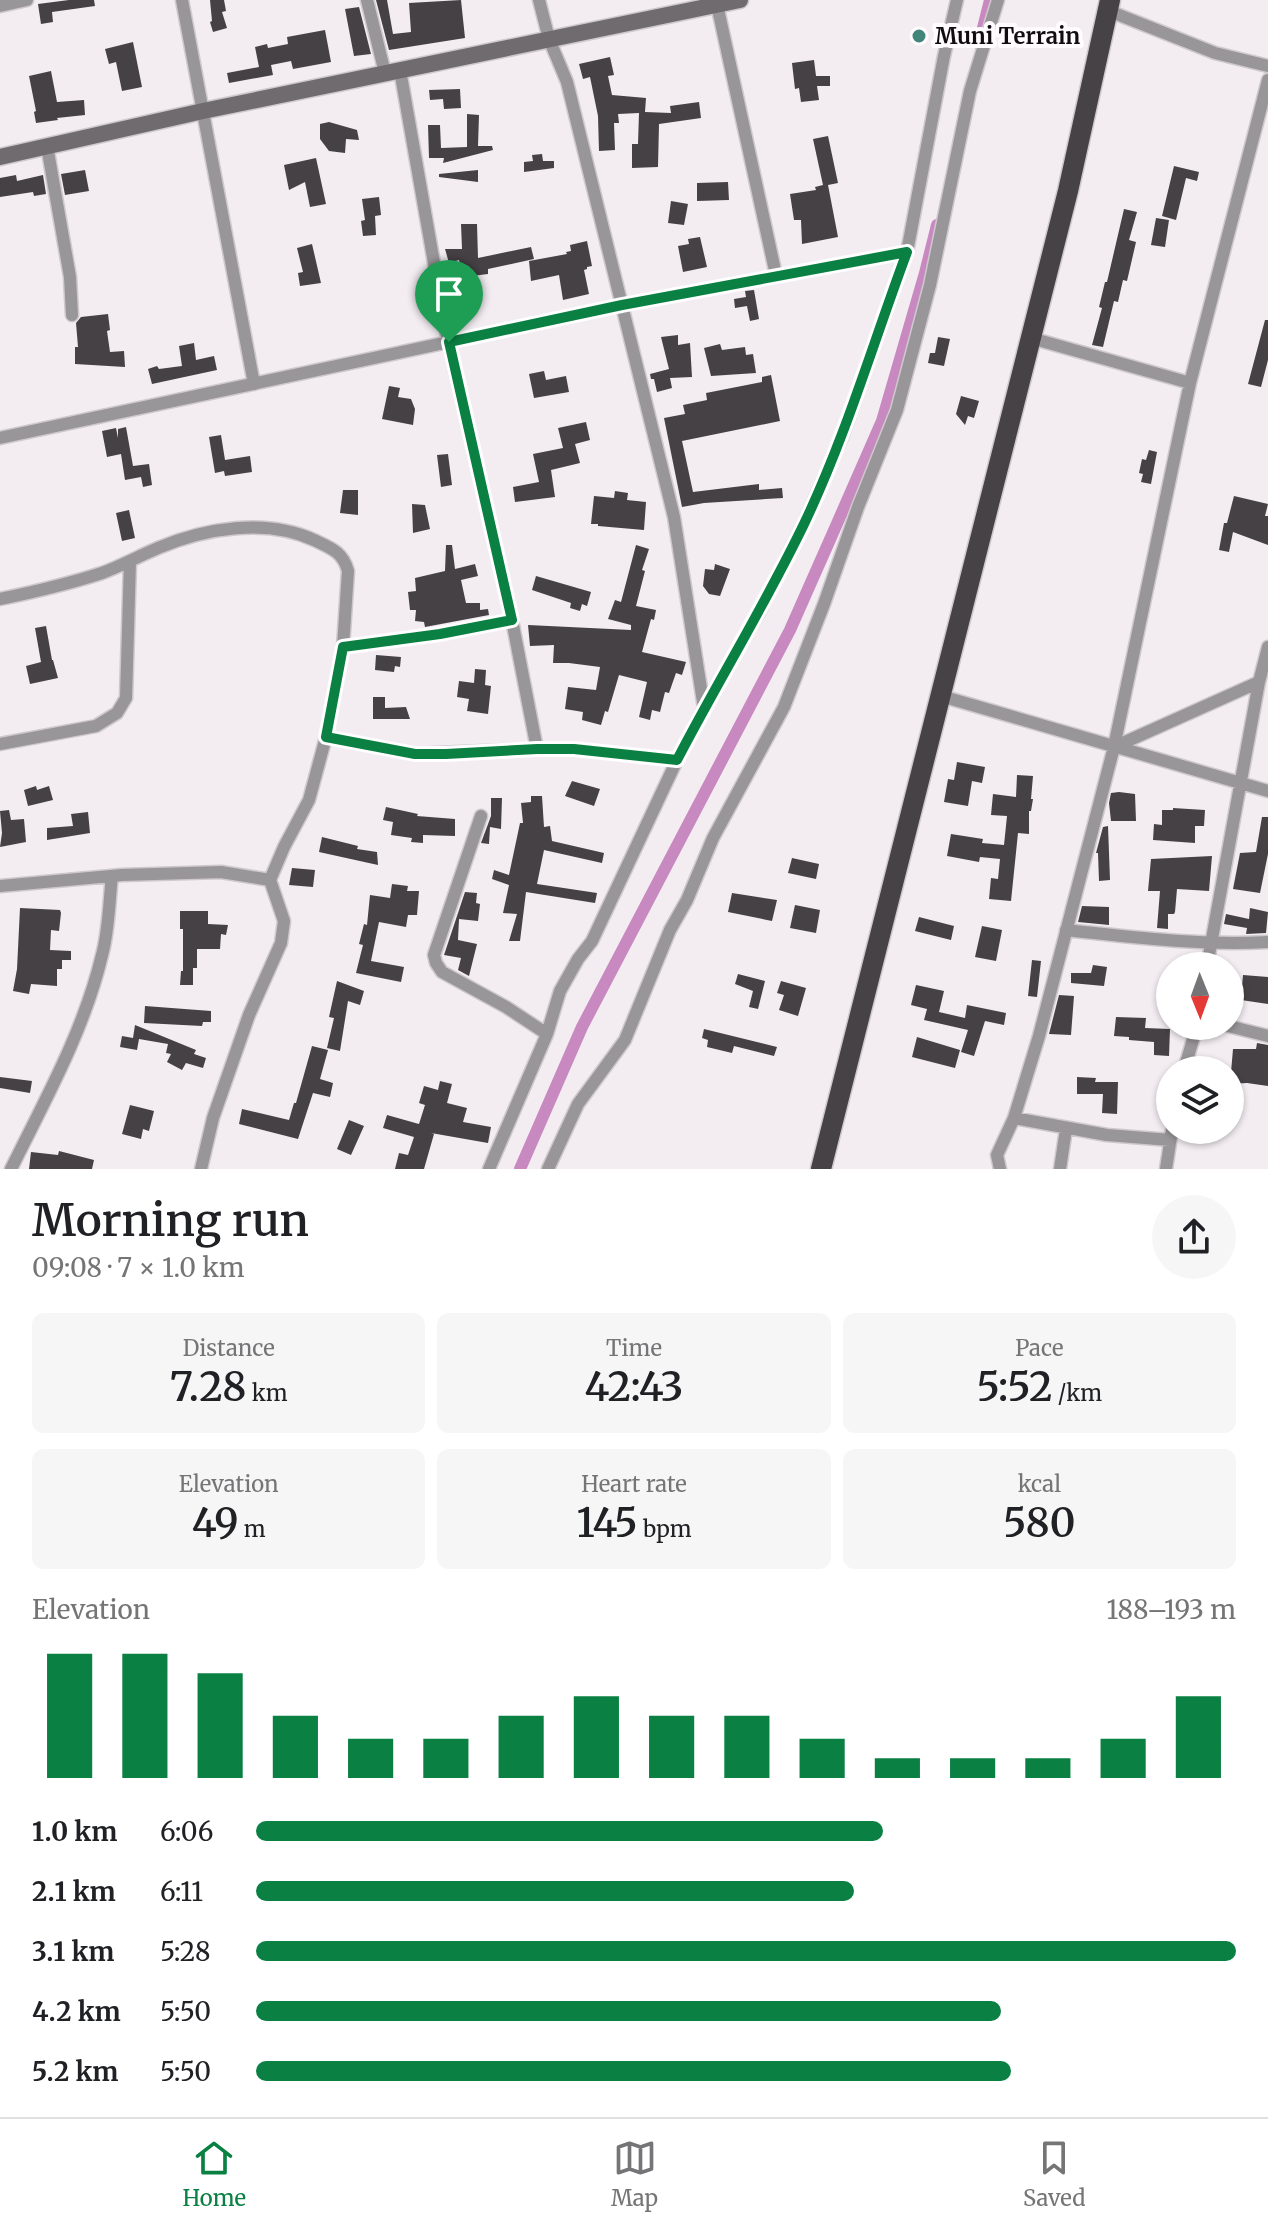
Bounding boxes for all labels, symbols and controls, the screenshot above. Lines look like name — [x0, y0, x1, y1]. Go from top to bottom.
place label: Muni Terrain — [935, 22, 1080, 50]
marker: Muni Terrain — [910, 27, 928, 45]
pin — [415, 260, 483, 342]
icon: arrive — [427, 272, 471, 316]
north arrow — [1156, 952, 1244, 1040]
map controls — [1156, 952, 1244, 1144]
button: layers — [1156, 1056, 1244, 1144]
text: Morning run — [32, 1193, 309, 1248]
button: share — [1152, 1195, 1236, 1279]
text: 09:08 · 7 × 1.0 km — [32, 1251, 245, 1284]
text: Distance — [183, 1334, 275, 1362]
text: Time — [606, 1334, 662, 1362]
text: Pace — [1015, 1334, 1063, 1362]
text: 7.28 — [170, 1362, 247, 1412]
text: 42:43 — [585, 1362, 683, 1412]
text: 5:52 — [976, 1362, 1053, 1412]
text: km — [247, 1379, 288, 1407]
text: /km — [1053, 1379, 1102, 1407]
text: Elevation — [179, 1470, 279, 1498]
text: Heart rate — [581, 1470, 687, 1498]
text: kcal — [1018, 1470, 1061, 1498]
text: 49 — [192, 1498, 239, 1548]
text: 145 — [577, 1498, 638, 1548]
text: 580 — [1003, 1498, 1076, 1548]
text: m — [239, 1515, 266, 1543]
text: bpm — [638, 1515, 691, 1543]
text: Elevation — [32, 1593, 150, 1626]
text: 188–193 m — [1107, 1593, 1236, 1626]
text: 1.0 km — [32, 1815, 117, 1848]
text: 6:06 — [160, 1815, 213, 1848]
text: 2.1 km — [32, 1875, 116, 1908]
text: 6:11 — [160, 1875, 203, 1908]
text: 3.1 km — [32, 1935, 115, 1968]
text: 5:28 — [160, 1935, 210, 1968]
text: 4.2 km — [32, 1995, 121, 2028]
text: 5:50 — [160, 1995, 211, 2028]
text: 5.2 km — [32, 2055, 119, 2088]
text: 5:50 — [160, 2055, 211, 2088]
tab: Home — [183, 2136, 246, 2212]
tab: Map — [611, 2136, 658, 2212]
tab: Saved — [1023, 2136, 1085, 2212]

